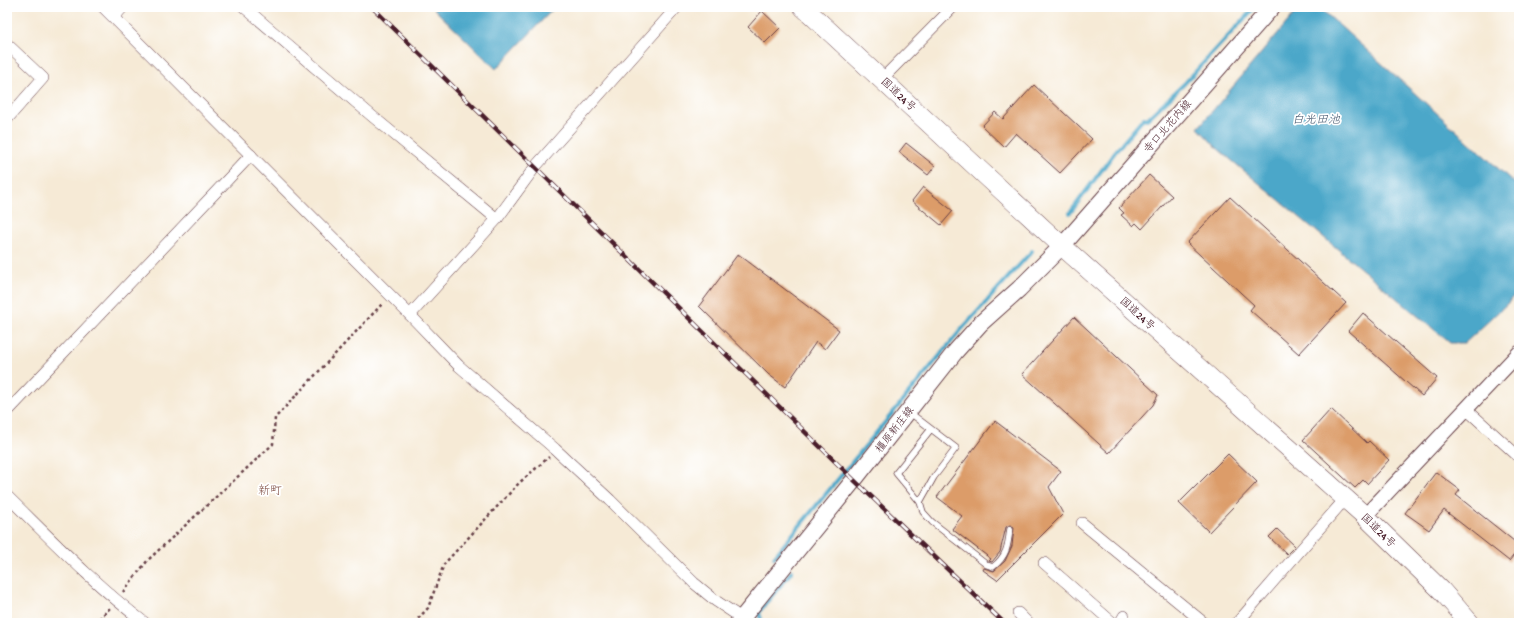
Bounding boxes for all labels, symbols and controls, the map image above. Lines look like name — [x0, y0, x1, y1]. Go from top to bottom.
street label: 国道24号 — [878, 75, 918, 115]
street label: 寺口北花内線 — [1142, 98, 1195, 156]
water label: 白光田池 — [1292, 113, 1341, 128]
street label: 国道24号 — [1116, 295, 1158, 334]
street label: 橿原新庄線 — [873, 404, 917, 456]
district label: 新町 — [258, 484, 282, 499]
street label: 国道24号 — [1358, 511, 1398, 551]

